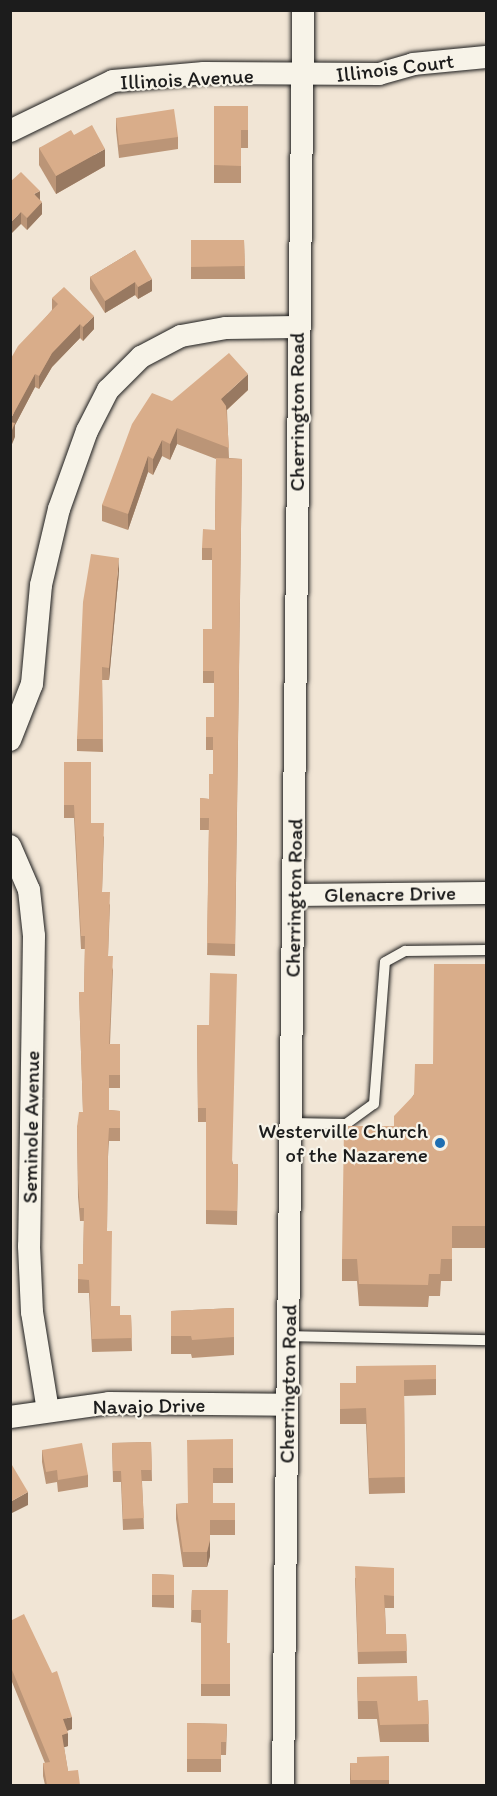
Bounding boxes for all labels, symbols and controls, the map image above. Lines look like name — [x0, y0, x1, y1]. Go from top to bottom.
street label: Illinois Court — [334, 48, 456, 88]
street label: Illinois Avenue — [120, 63, 254, 95]
street label: Cherrington Road — [284, 332, 310, 492]
street label: Cherrington Road — [280, 818, 308, 978]
street label: Glenacre Drive — [324, 880, 456, 908]
street label: Seminole Avenue — [17, 1050, 45, 1204]
place label: Westerville Church of the Nazarene — [258, 1118, 428, 1168]
marker: Westerville Church of the Nazarene — [433, 1136, 447, 1150]
street label: Cherrington Road — [274, 1304, 302, 1464]
street label: Navajo Drive — [92, 1392, 206, 1420]

